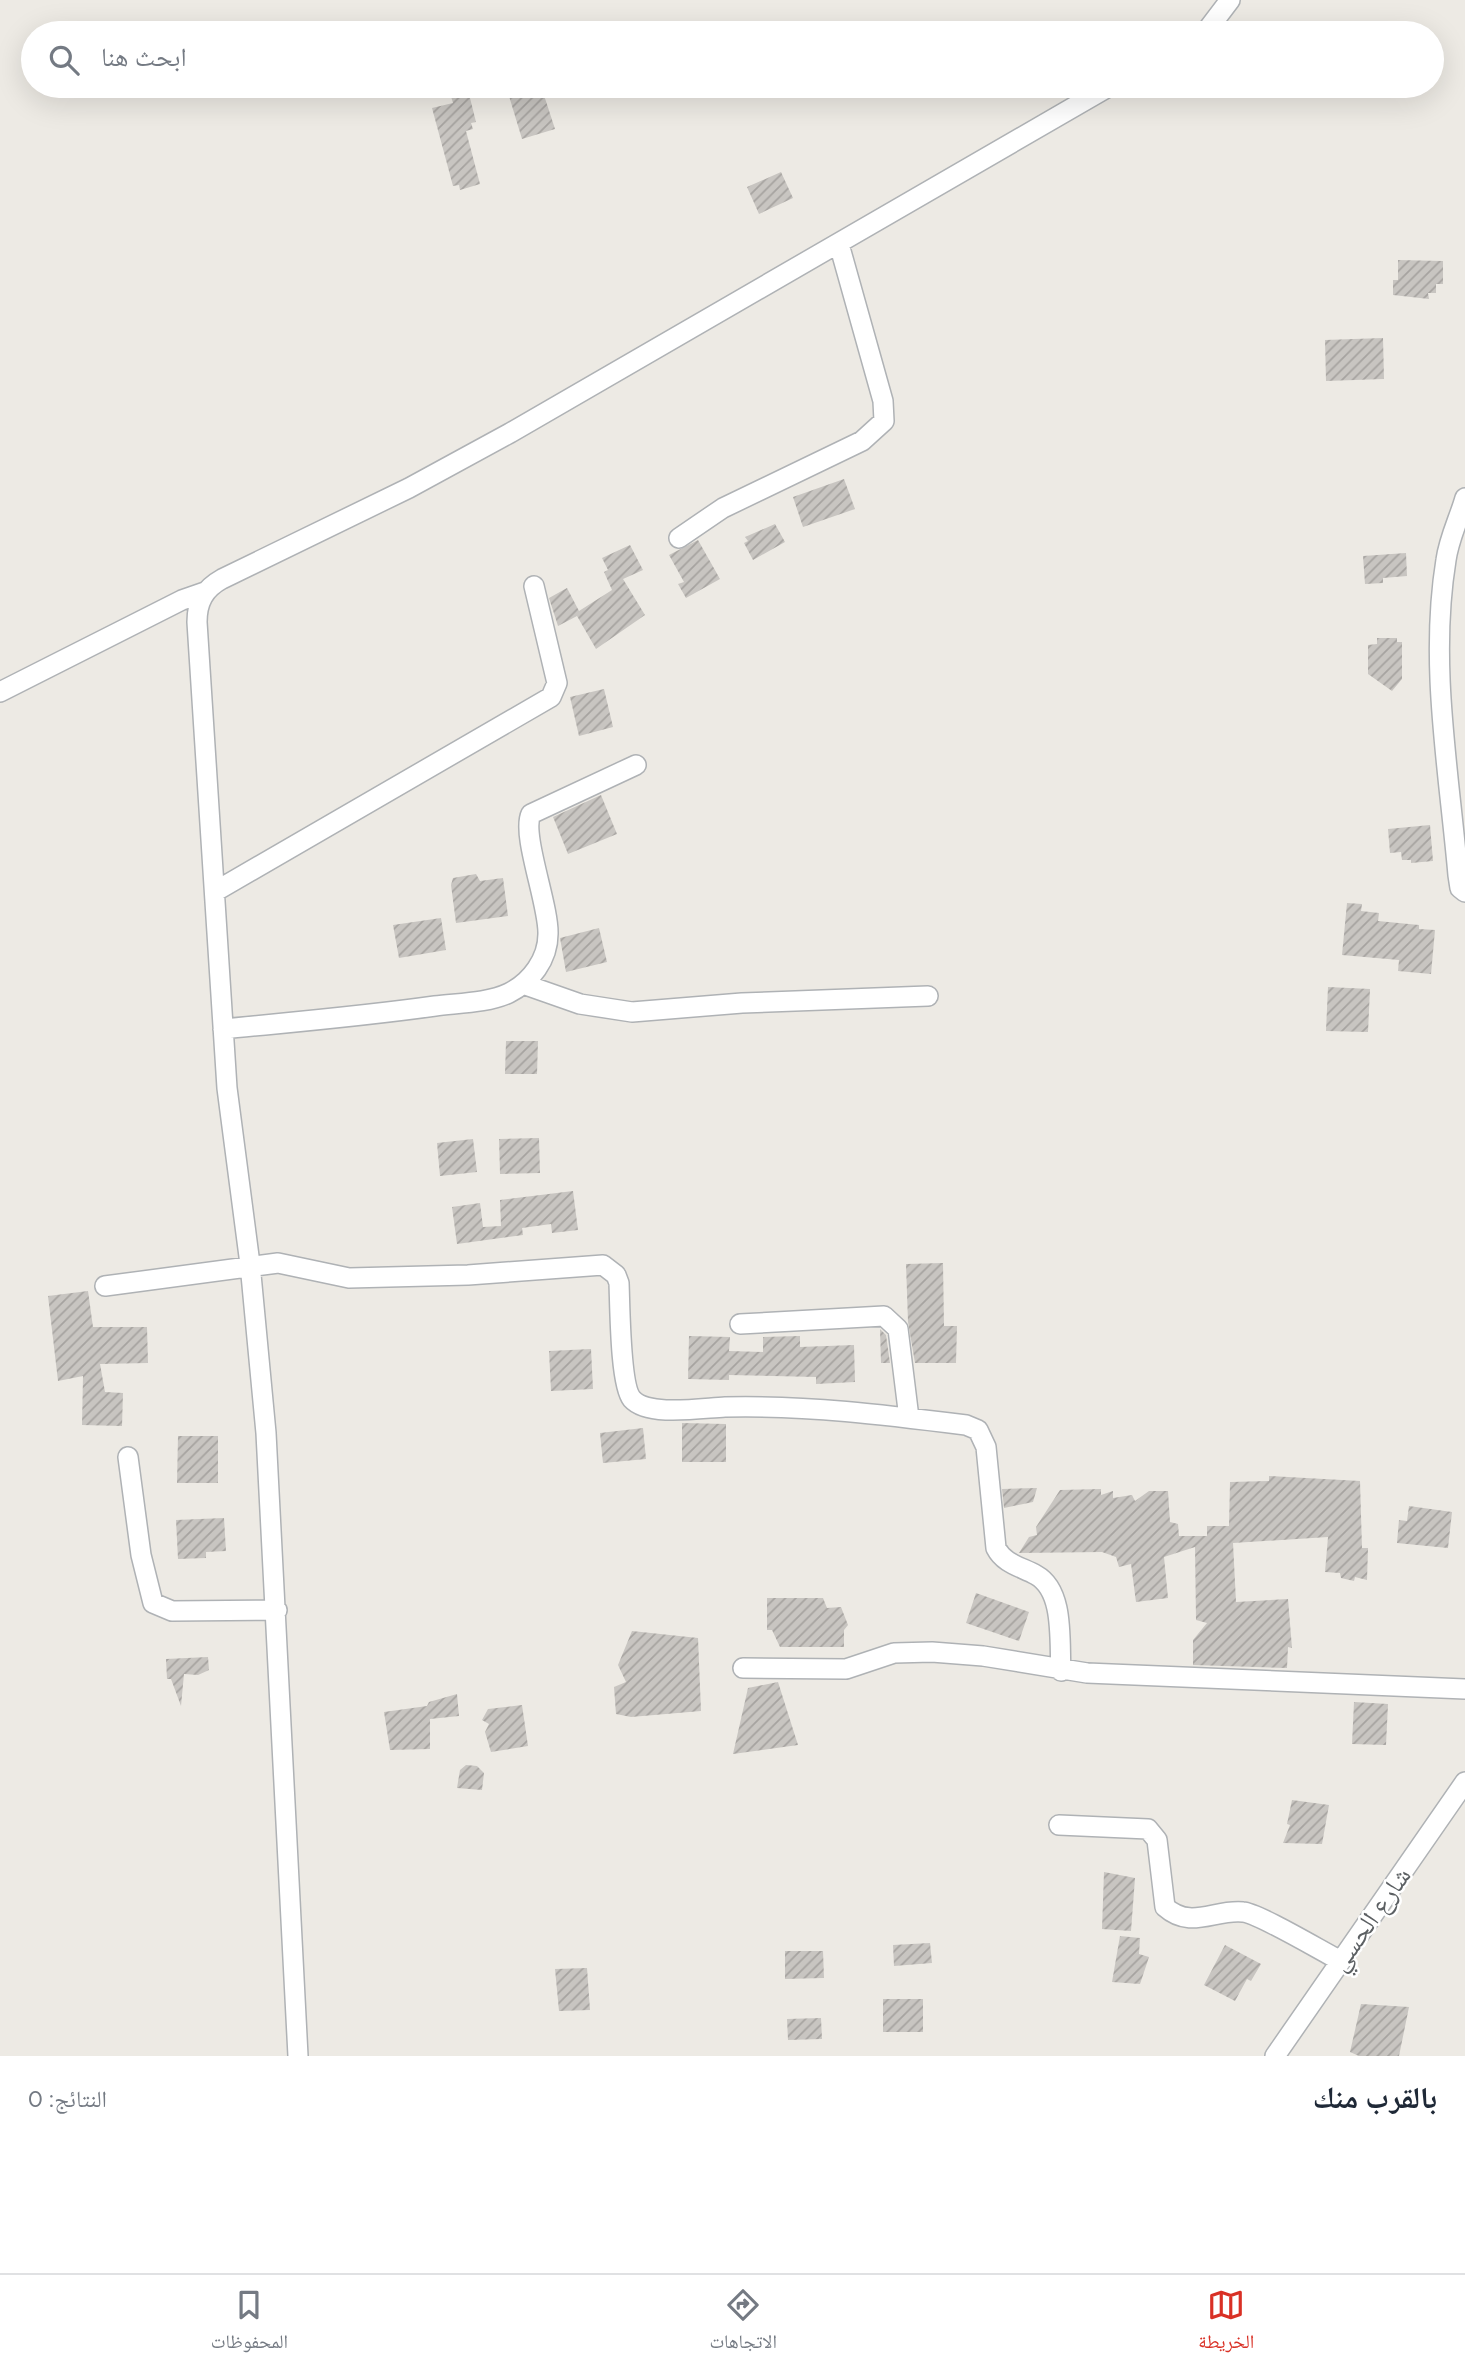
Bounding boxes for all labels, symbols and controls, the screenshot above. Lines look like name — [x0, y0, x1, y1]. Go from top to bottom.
search box — [21, 21, 1444, 98]
icon: search — [45, 41, 83, 79]
text: ابحث هنا — [101, 41, 187, 73]
street label: شارع الحسي — [1322, 1861, 1421, 1980]
text: بالقرب منك — [1313, 2079, 1437, 2116]
text: النتائج: 0 — [28, 2085, 107, 2113]
tab: المحفوظات — [211, 2286, 288, 2360]
tab: الاتجاهات — [709, 2286, 777, 2360]
tab: الخريطة — [1198, 2286, 1254, 2360]

